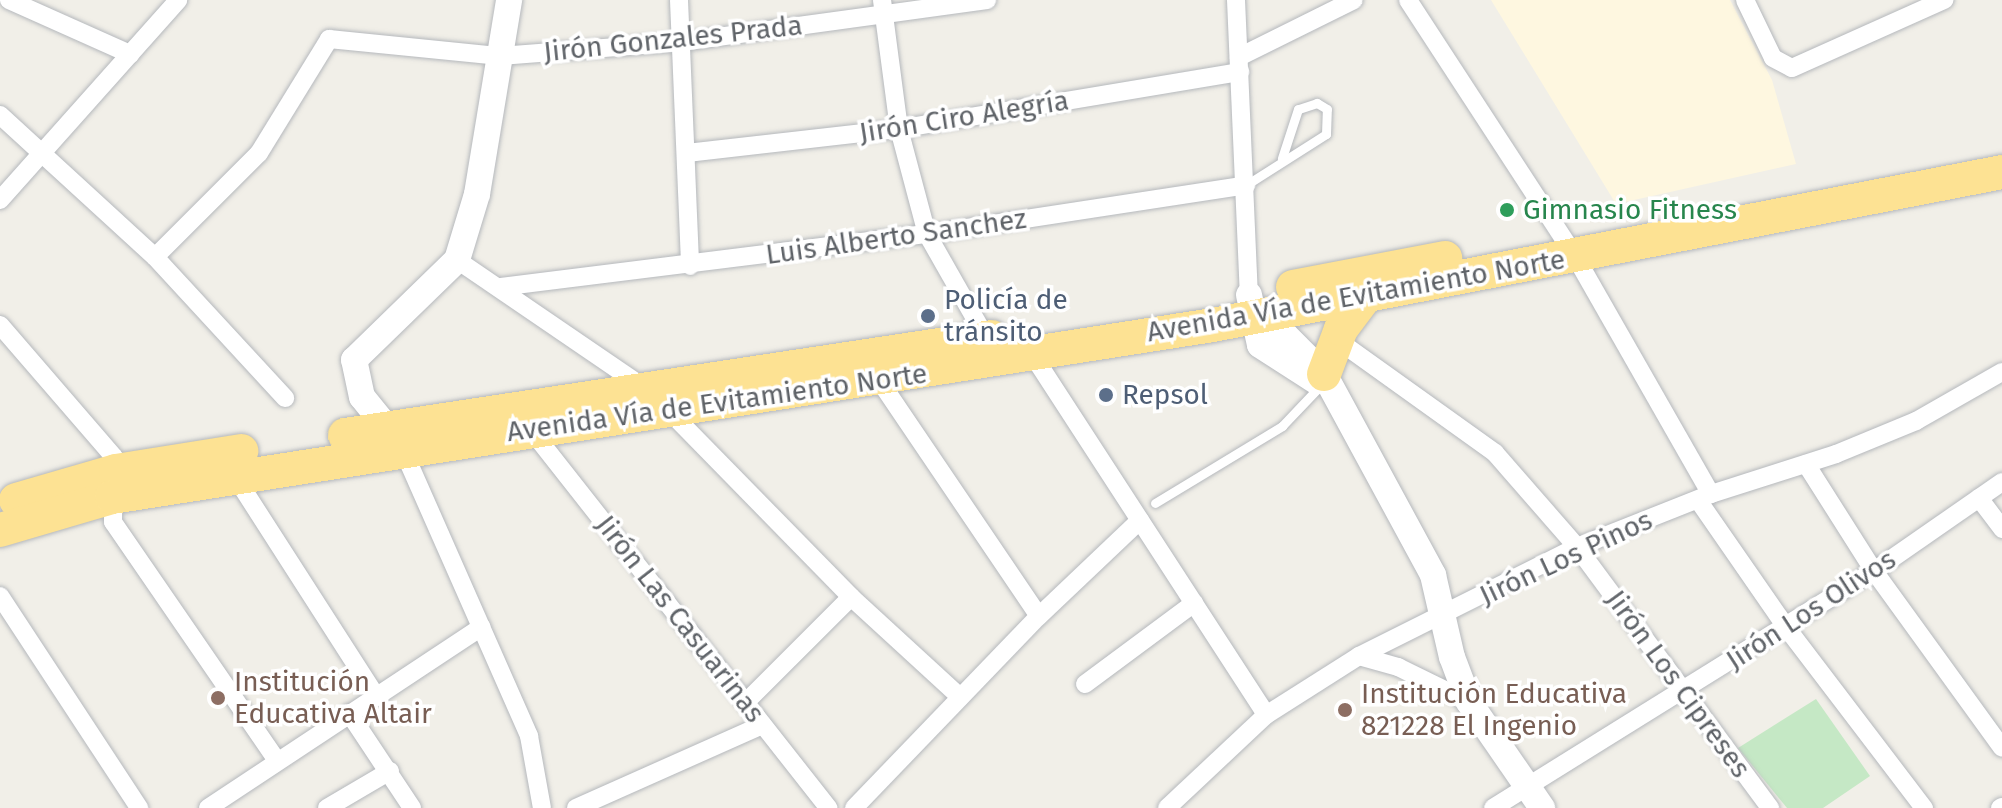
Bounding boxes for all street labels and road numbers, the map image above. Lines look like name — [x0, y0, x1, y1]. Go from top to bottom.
street label: Jirón Gonzales Prada — [542, 9, 804, 69]
street label: Jirón Ciro Alegría — [857, 84, 1071, 150]
street label: Luis Alberto Sanchez — [764, 202, 1028, 272]
street label: Avenida Vía de Evitamiento Norte — [1144, 243, 1568, 349]
street label: Avenida Vía de Evitamiento Norte — [505, 357, 929, 449]
street label: Jirón Los Pinos — [1474, 503, 1658, 613]
street label: Jirón Las Casuarinas — [589, 509, 771, 729]
street label: Jirón Los Olivos — [1720, 543, 1902, 677]
street label: Jirón Los Cipreses — [1599, 584, 1757, 784]

